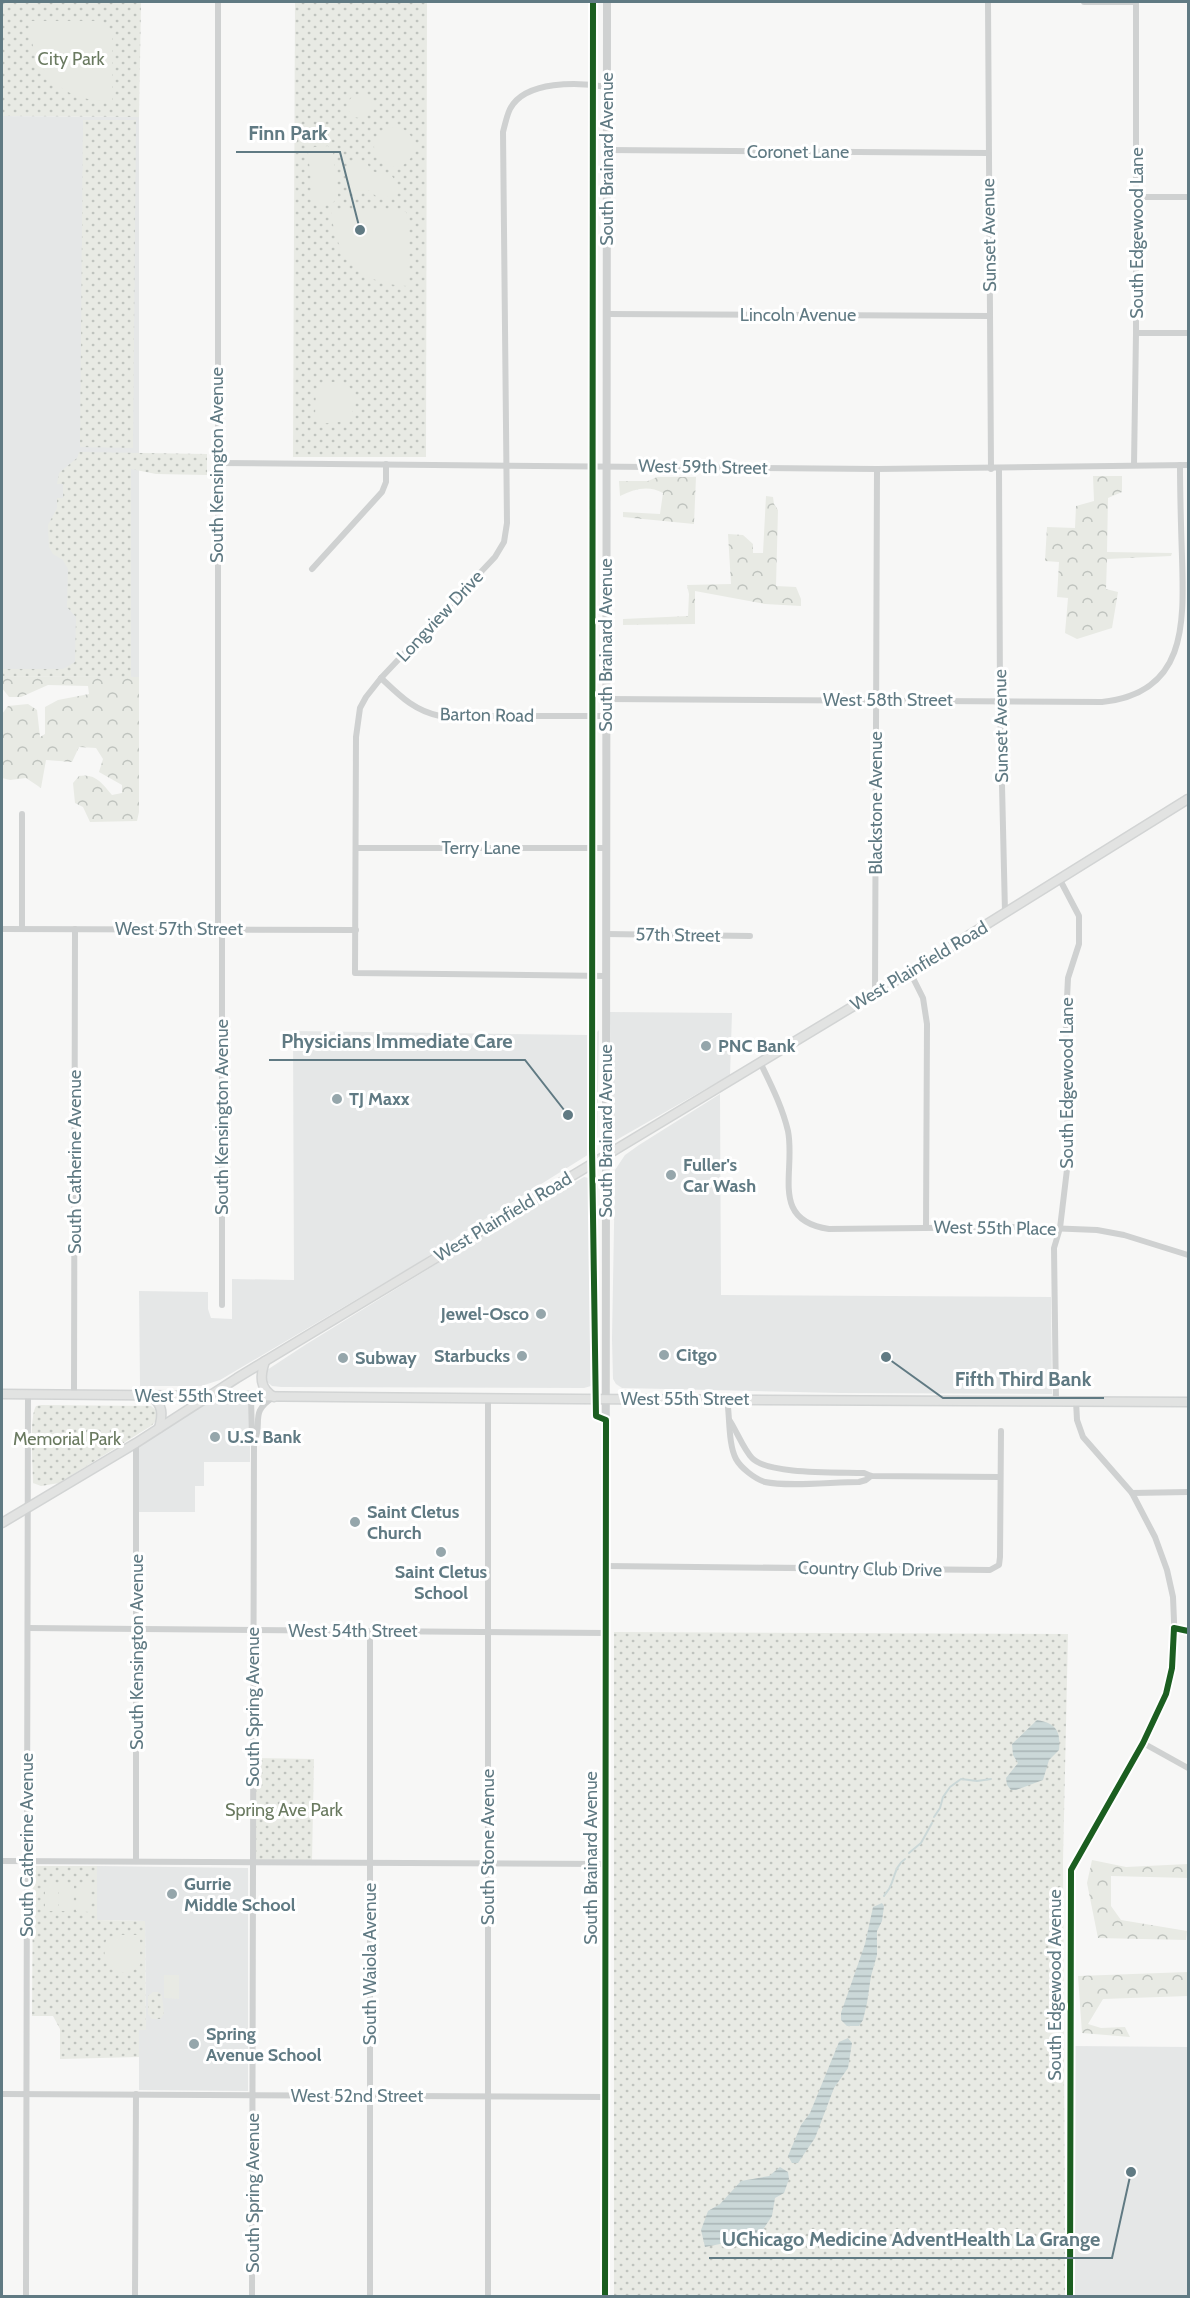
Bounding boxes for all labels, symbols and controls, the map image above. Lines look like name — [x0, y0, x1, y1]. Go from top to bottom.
park label: City Park — [37, 48, 105, 70]
street label: South Brainard Avenue — [596, 72, 618, 246]
callout: Finn Park — [236, 114, 340, 152]
text: Finn Park — [248, 121, 328, 145]
street label: Coronet Lane — [747, 141, 849, 163]
street label: South Edgewood Lane — [1126, 147, 1148, 319]
street label: Sunset Avenue — [977, 178, 1001, 292]
street label: Lincoln Avenue — [740, 304, 856, 326]
street label: South Kensington Avenue — [206, 367, 228, 563]
street label: West 59th Street — [638, 455, 768, 479]
street label: South Brainard Avenue — [595, 558, 617, 732]
street label: Longview Drive — [392, 566, 488, 666]
street label: Sunset Avenue — [989, 669, 1013, 783]
street label: West 58th Street — [823, 689, 953, 711]
street label: Barton Road — [440, 703, 534, 727]
street label: Blackstone Avenue — [865, 731, 887, 875]
street label: Terry Lane — [442, 837, 520, 859]
street label: West Plainfield Road — [846, 916, 992, 1016]
street label: West 57th Street — [115, 918, 243, 940]
street label: 57th Street — [635, 923, 721, 947]
street label: South Edgewood Lane — [1056, 997, 1078, 1169]
street label: South Kensington Avenue — [211, 1019, 233, 1215]
callout: Physicians Immediate Care — [269, 1022, 525, 1060]
text: Physicians Immediate Care — [281, 1029, 513, 1053]
place label: PNC Bank — [718, 1035, 796, 1057]
marker: PNC Bank — [699, 1039, 713, 1053]
street label: South Brainard Avenue — [595, 1044, 617, 1218]
street label: South Catherine Avenue — [64, 1070, 86, 1254]
place label: TJ Maxx — [349, 1088, 410, 1110]
marker: TJ Maxx — [330, 1092, 344, 1106]
place label: Fuller's Car Wash — [683, 1154, 756, 1197]
street label: West Plainfield Road — [430, 1167, 576, 1267]
marker: Fuller's Car Wash — [664, 1168, 678, 1182]
street label: West 55th Place — [933, 1216, 1057, 1240]
place label: Jewel-Osco — [440, 1303, 529, 1325]
marker: Jewel-Osco — [534, 1307, 548, 1321]
place label: Citgo — [676, 1344, 717, 1366]
place label: Starbucks — [434, 1345, 510, 1367]
place label: Subway — [355, 1347, 417, 1369]
marker: Citgo — [657, 1348, 671, 1362]
marker: Starbucks — [515, 1349, 529, 1363]
marker: Subway — [336, 1351, 350, 1365]
callout: Fifth Third Bank — [943, 1360, 1104, 1398]
text: Fifth Third Bank — [955, 1367, 1092, 1391]
street label: West 55th Street — [135, 1385, 263, 1407]
street label: West 55th Street — [621, 1388, 749, 1410]
place label: U.S. Bank — [227, 1426, 301, 1448]
park label: Memorial Park — [13, 1428, 122, 1450]
marker: U.S. Bank — [208, 1430, 222, 1444]
place label: Saint Cletus Church — [367, 1501, 460, 1544]
marker: Saint Cletus Church — [348, 1515, 362, 1529]
marker: Saint Cletus School — [434, 1545, 448, 1559]
street label: South Kensington Avenue — [126, 1554, 148, 1750]
street label: Country Club Drive — [798, 1557, 942, 1581]
place label: Saint Cletus School — [395, 1561, 488, 1604]
street label: West 54th Street — [288, 1620, 418, 1642]
street label: South Spring Avenue — [242, 1627, 264, 1787]
street label: South Catherine Avenue — [16, 1753, 38, 1937]
street label: South Stone Avenue — [477, 1769, 499, 1925]
street label: South Brainard Avenue — [580, 1771, 602, 1945]
park label: Spring Ave Park — [225, 1799, 344, 1821]
place label: Gurrie Middle School — [184, 1873, 296, 1916]
street label: South Waiola Avenue — [359, 1883, 381, 2045]
marker: Gurrie Middle School — [165, 1887, 179, 1901]
street label: South Edgewood Avenue — [1044, 1889, 1066, 2081]
place label: Spring Avenue School — [206, 2023, 322, 2066]
marker: Spring Avenue School — [187, 2037, 201, 2051]
street label: West 52nd Street — [291, 2085, 423, 2107]
street label: South Spring Avenue — [242, 2113, 264, 2273]
callout: UChicago Medicine AdventHealth La Grange — [709, 2220, 1112, 2258]
text: UChicago Medicine AdventHealth La Grange — [722, 2227, 1100, 2251]

